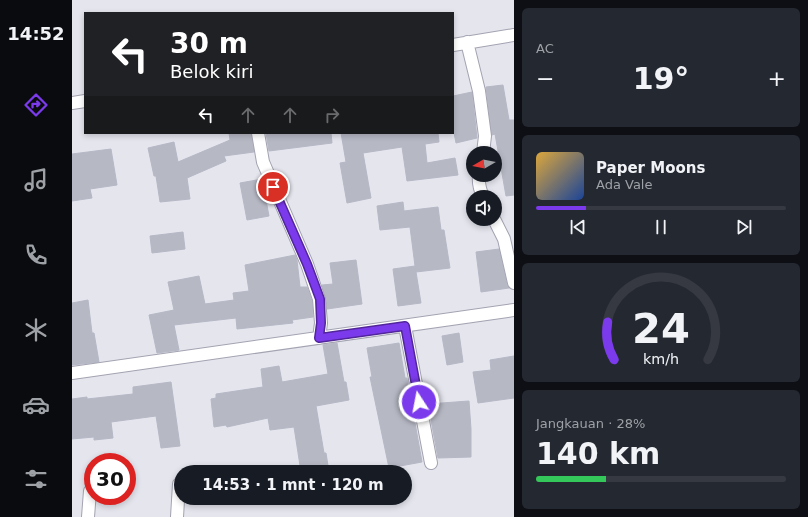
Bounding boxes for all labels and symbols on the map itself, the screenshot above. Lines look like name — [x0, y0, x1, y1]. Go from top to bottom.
north arrow — [466, 146, 502, 182]
pin — [256, 170, 290, 204]
position arrow — [398, 381, 440, 423]
speed limit sign: 30 — [84, 453, 136, 505]

